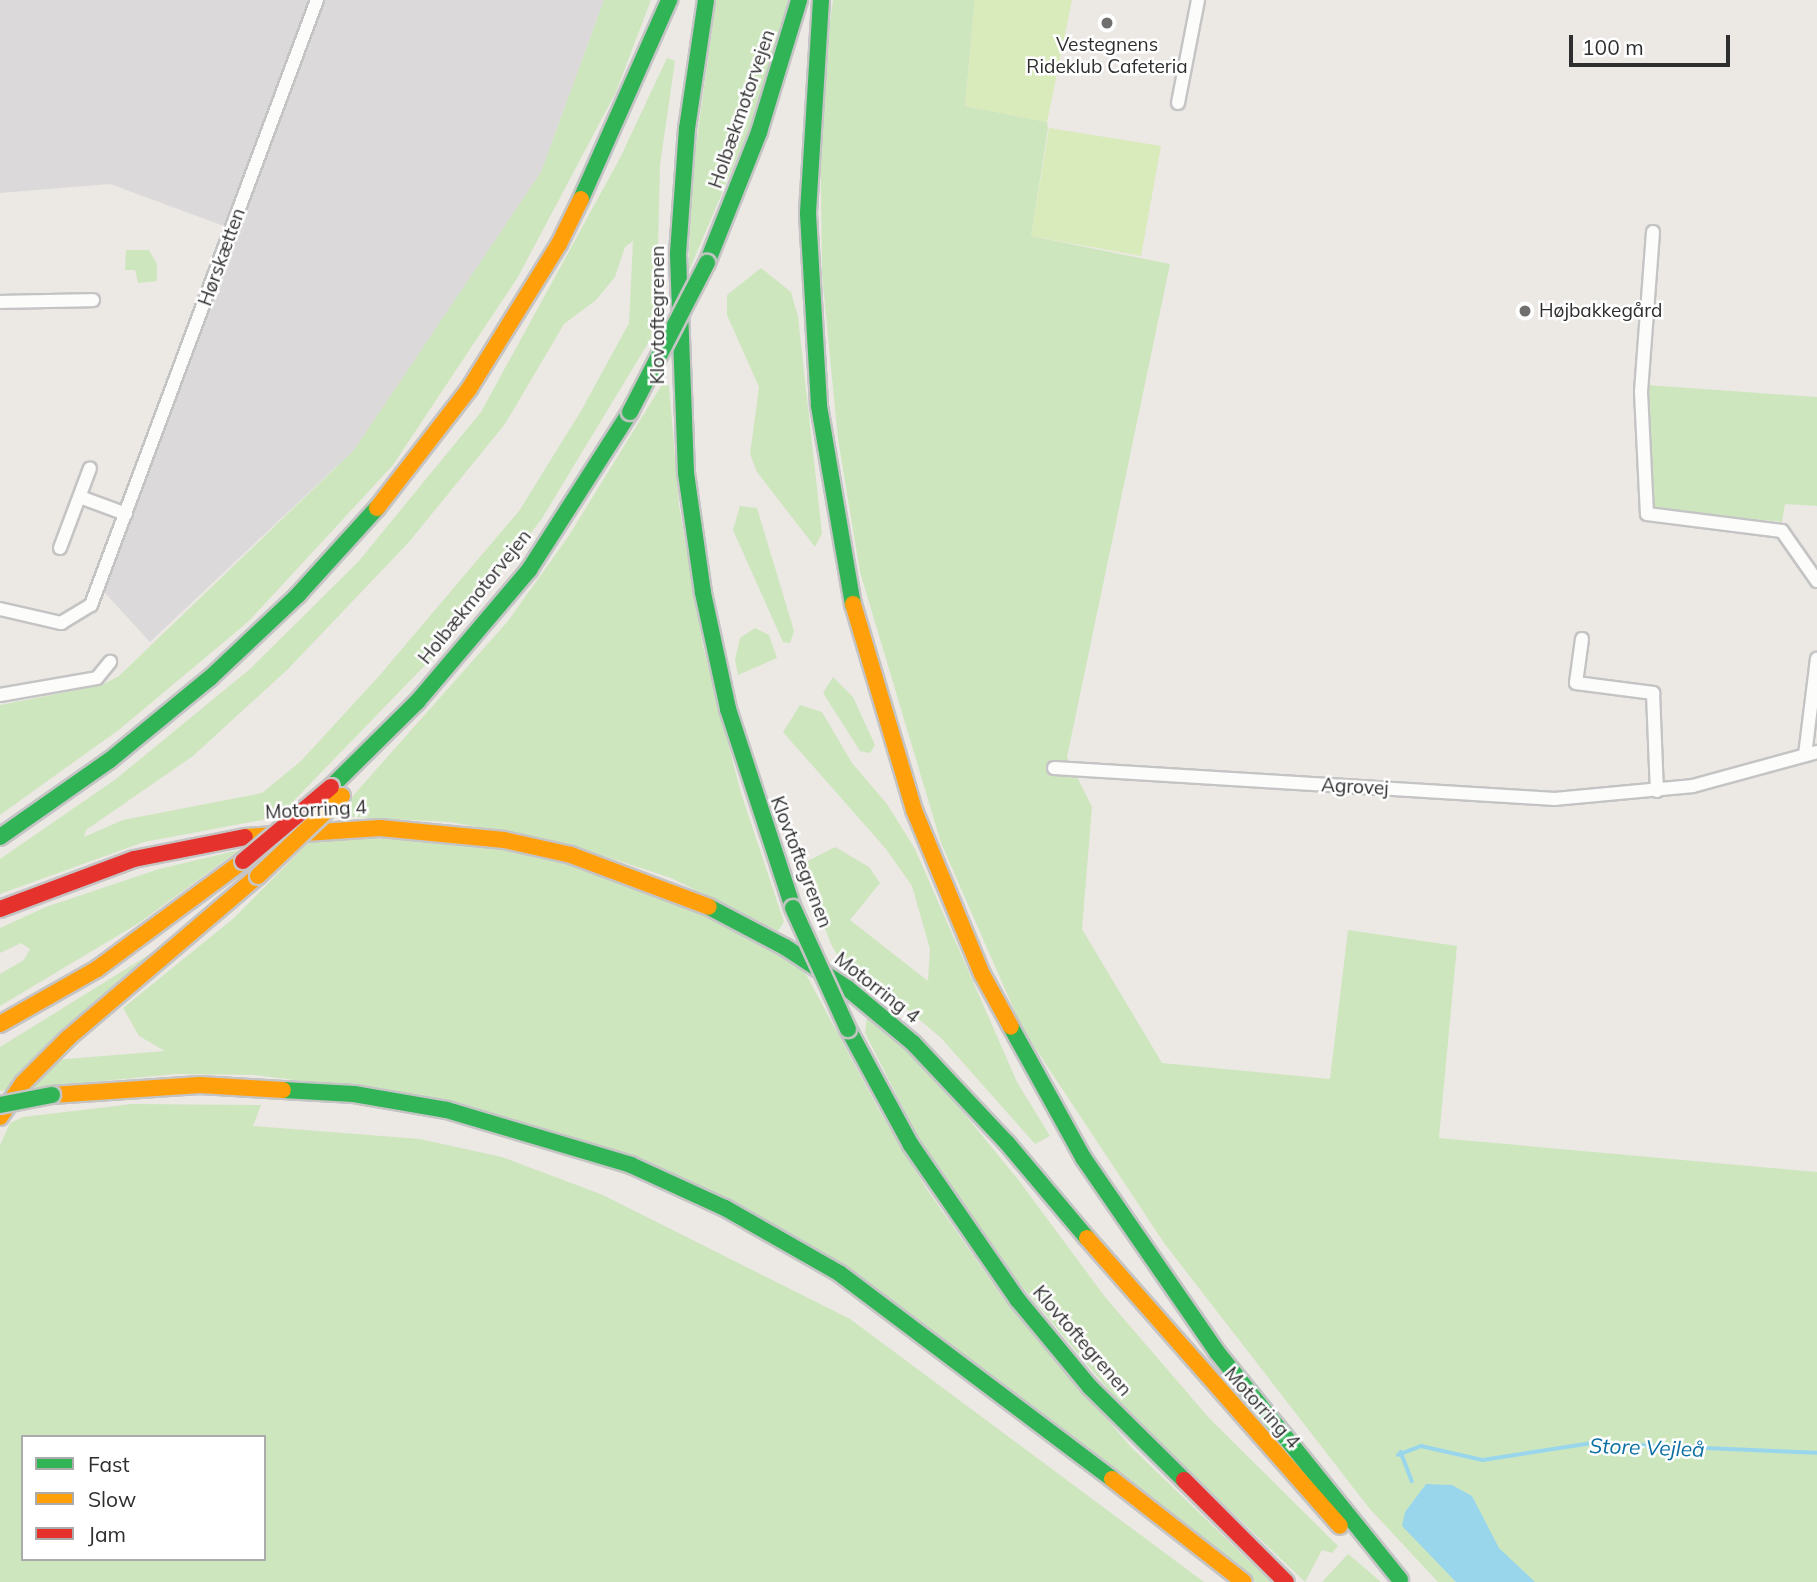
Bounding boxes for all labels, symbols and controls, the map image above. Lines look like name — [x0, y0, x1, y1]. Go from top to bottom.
marker: Vestegnens Rideklub Cafeteria — [1099, 15, 1115, 31]
scale bar — [1572, 21, 1733, 65]
street label: Holbækmotorvejen — [704, 27, 780, 191]
place label: Vestegnens Rideklub Cafeteria — [1026, 34, 1188, 78]
text: 100 m — [1582, 34, 1644, 60]
street label: Hørskætten — [194, 205, 250, 309]
street label: Klovtoftegrenen — [647, 246, 669, 384]
place label: Højbakkegård — [1539, 300, 1662, 322]
marker: Højbakkegård — [1517, 303, 1533, 319]
street label: Holbækmotorvejen — [414, 525, 536, 669]
street label: Agrovej — [1321, 774, 1389, 800]
street label: Klovtoftegrenen — [765, 793, 837, 931]
street label: Motorring 4 — [265, 796, 367, 824]
street label: Motorring 4 — [830, 948, 924, 1028]
street label: Klovtoftegrenen — [1028, 1281, 1136, 1401]
street label: Motorring 4 — [1219, 1363, 1305, 1453]
water label: Store Vejleå — [1589, 1432, 1705, 1462]
legend — [21, 1435, 266, 1561]
text: Fast — [88, 1451, 130, 1477]
text: Slow — [88, 1486, 136, 1512]
text: Jam — [88, 1521, 126, 1547]

